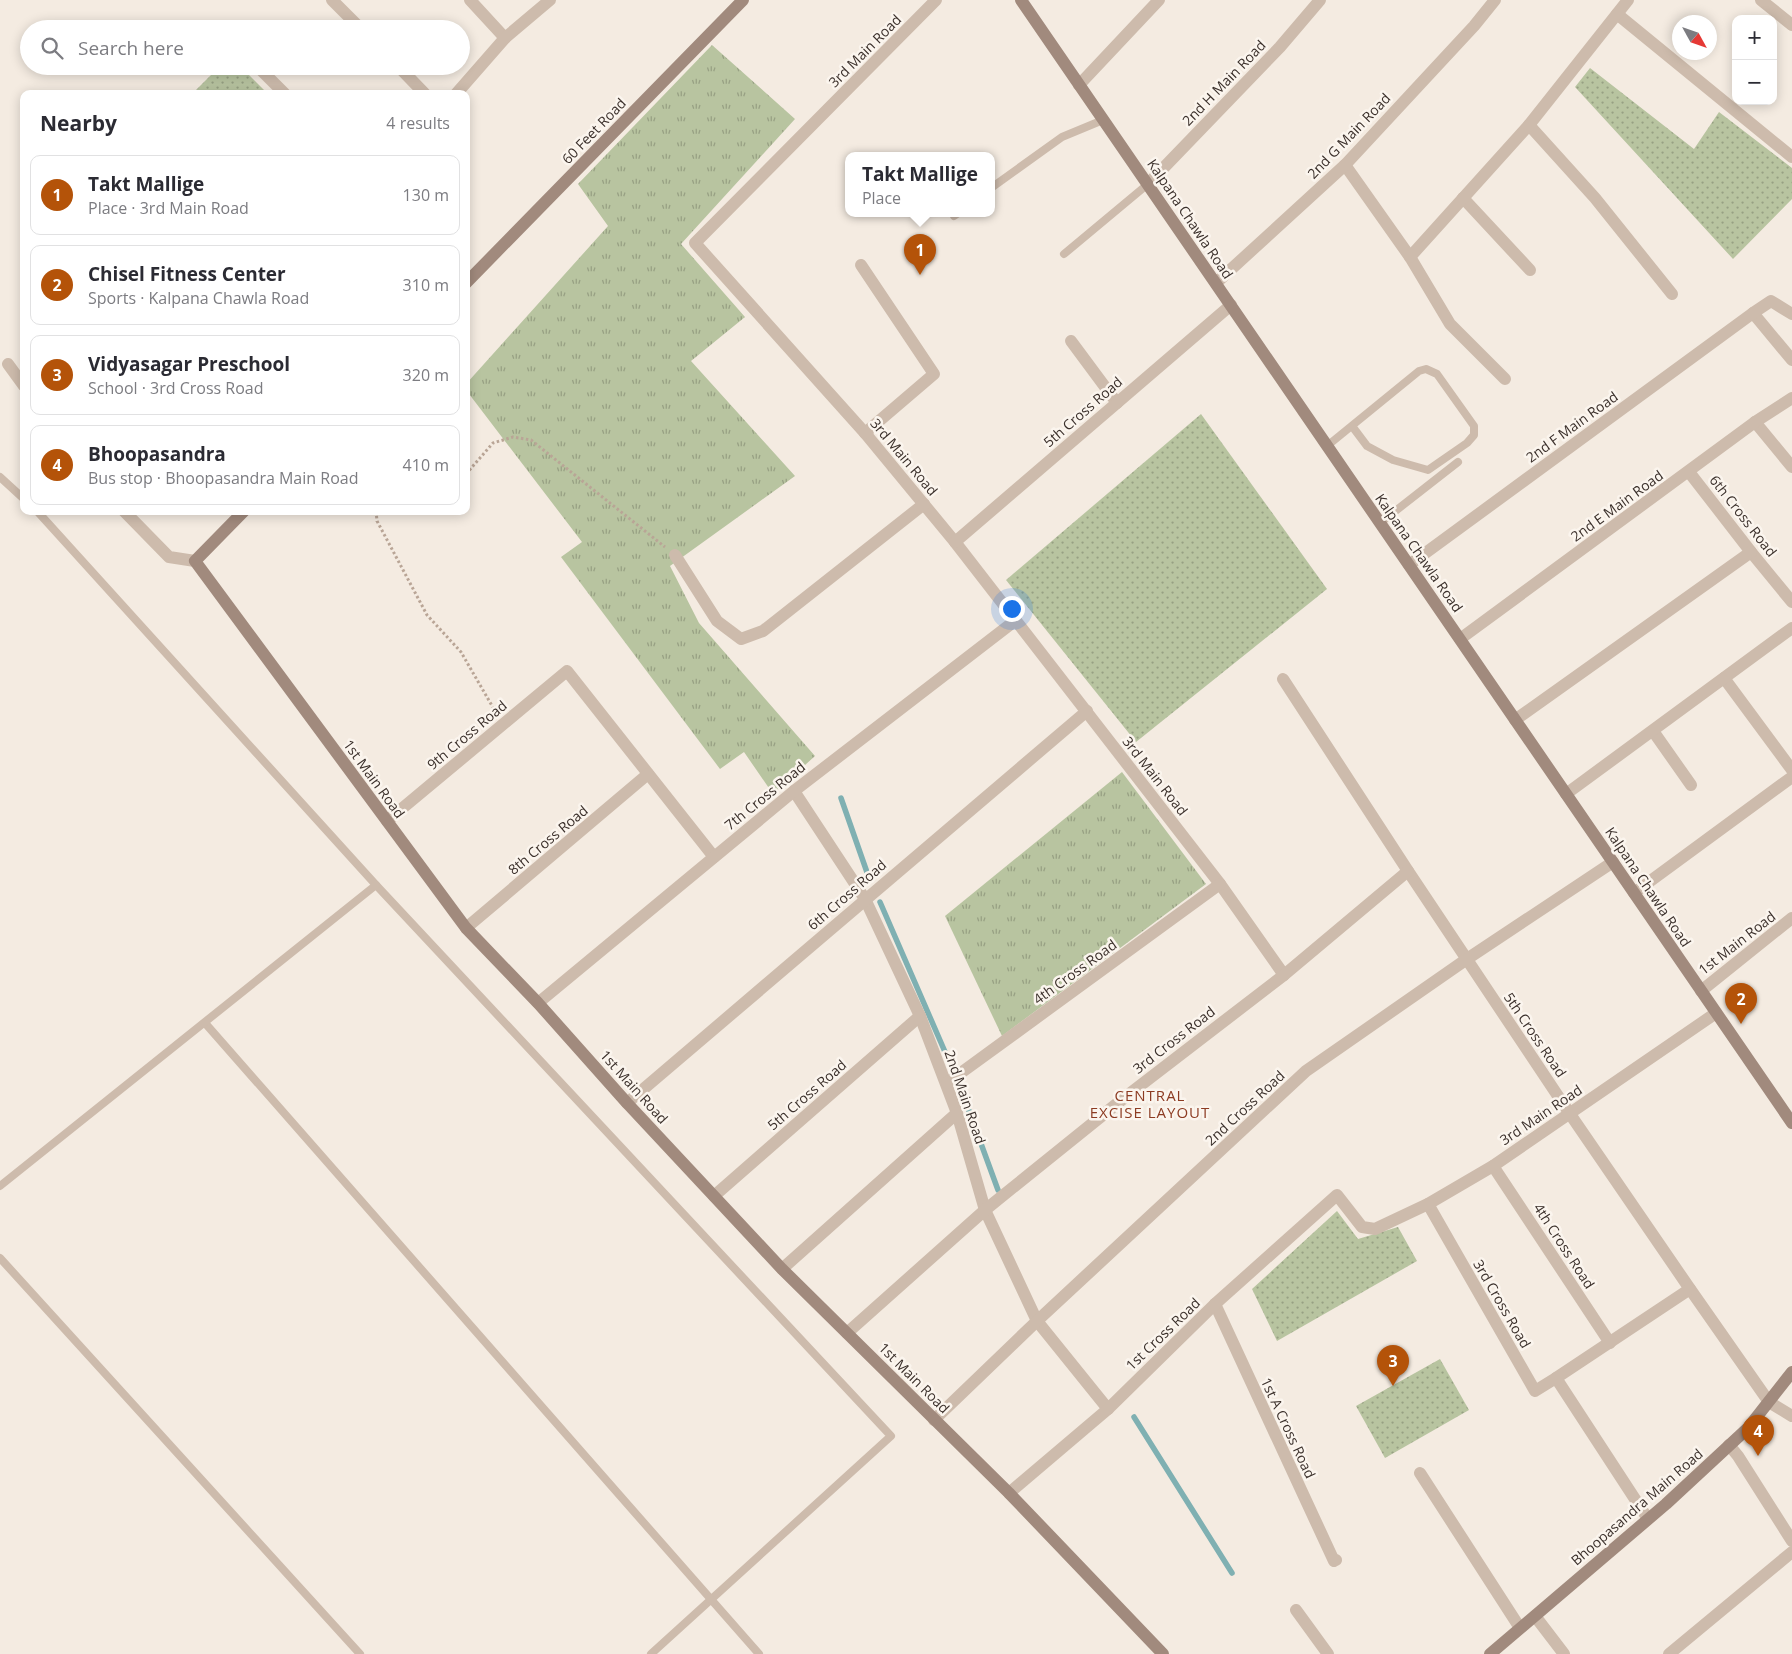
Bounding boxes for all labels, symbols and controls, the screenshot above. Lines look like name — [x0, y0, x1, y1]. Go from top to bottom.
street label: 3rd Main Road — [824, 10, 905, 91]
north arrow — [1672, 15, 1717, 60]
map controls — [1732, 15, 1777, 105]
button: + — [1732, 15, 1777, 60]
search box — [20, 20, 470, 75]
icon: search — [38, 34, 66, 62]
text: Search here — [78, 35, 184, 61]
street label: 2nd H Main Road — [1178, 36, 1269, 130]
button: − — [1732, 60, 1777, 105]
street label: 2nd G Main Road — [1303, 89, 1394, 183]
street label: 60 Feet Road — [557, 94, 630, 168]
text: Nearby — [40, 109, 117, 137]
text: 4 results — [386, 112, 450, 134]
popup — [845, 152, 995, 217]
street label: Kalpana Chawla Road — [1143, 155, 1238, 282]
text: Takt Mallige — [862, 161, 978, 187]
text: Takt Mallige — [88, 171, 204, 197]
text: 1 — [52, 184, 62, 206]
text: 130 m — [403, 184, 449, 206]
text: Place — [862, 187, 901, 209]
text: Place · 3rd Main Road — [88, 197, 249, 219]
pin: 1 — [904, 234, 936, 275]
text: Chisel Fitness Center — [88, 261, 286, 287]
text: 2 — [52, 274, 62, 296]
text: 310 m — [403, 274, 449, 296]
text: Sports · Kalpana Chawla Road — [88, 287, 309, 309]
text: Vidyasagar Preschool — [88, 351, 290, 377]
text: 3 — [52, 364, 62, 386]
text: 320 m — [403, 364, 449, 386]
street label: 5th Cross Road — [1039, 372, 1126, 451]
text: School · 3rd Cross Road — [88, 377, 264, 399]
street label: 2nd F Main Road — [1522, 387, 1621, 466]
street label: 3rd Main Road — [866, 414, 942, 499]
text: Bhoopasandra — [88, 441, 226, 467]
text: 4 — [52, 454, 62, 476]
text: 410 m — [403, 454, 449, 476]
street label: 2nd E Main Road — [1567, 466, 1667, 546]
text: Bus stop · Bhoopasandra Main Road — [88, 467, 358, 489]
street label: 6th Cross Road — [1706, 471, 1781, 560]
street label: Kalpana Chawla Road — [1371, 490, 1468, 616]
your location — [999, 596, 1025, 622]
street label: 9th Cross Road — [423, 696, 511, 774]
street label: 3rd Main Road — [1119, 732, 1192, 819]
street label: 1st Main Road — [339, 736, 409, 822]
street label: 7th Cross Road — [720, 757, 809, 834]
street label: 8th Cross Road — [504, 801, 592, 879]
street label: Kalpana Chawla Road — [1601, 823, 1696, 950]
street label: 6th Cross Road — [803, 855, 890, 934]
street label: 1st Main Road — [1694, 907, 1779, 979]
street label: 4th Cross Road — [1029, 935, 1120, 1008]
pin: 2 — [1725, 983, 1757, 1024]
street label: 5th Cross Road — [1500, 989, 1571, 1081]
street label: 3rd Cross Road — [1129, 1002, 1219, 1078]
street label: 1st Main Road — [596, 1046, 672, 1128]
street label: 2nd Main Road — [940, 1047, 990, 1146]
street label: 5th Cross Road — [763, 1055, 850, 1134]
street label: 2nd Cross Road — [1201, 1066, 1288, 1149]
street label: 3rd Main Road — [1496, 1080, 1586, 1149]
district label: CENTRAL EXCISE LAYOUT — [1090, 1085, 1210, 1122]
street label: 4th Cross Road — [1530, 1199, 1599, 1292]
street label: 3rd Cross Road — [1469, 1256, 1535, 1351]
street label: 1st Cross Road — [1121, 1293, 1204, 1374]
street label: 1st Main Road — [875, 1338, 954, 1417]
pin: 3 — [1377, 1345, 1409, 1386]
street label: 1st A Cross Road — [1257, 1374, 1320, 1481]
pin: 4 — [1742, 1415, 1774, 1456]
street label: Bhoopasandra Main Road — [1567, 1444, 1707, 1569]

